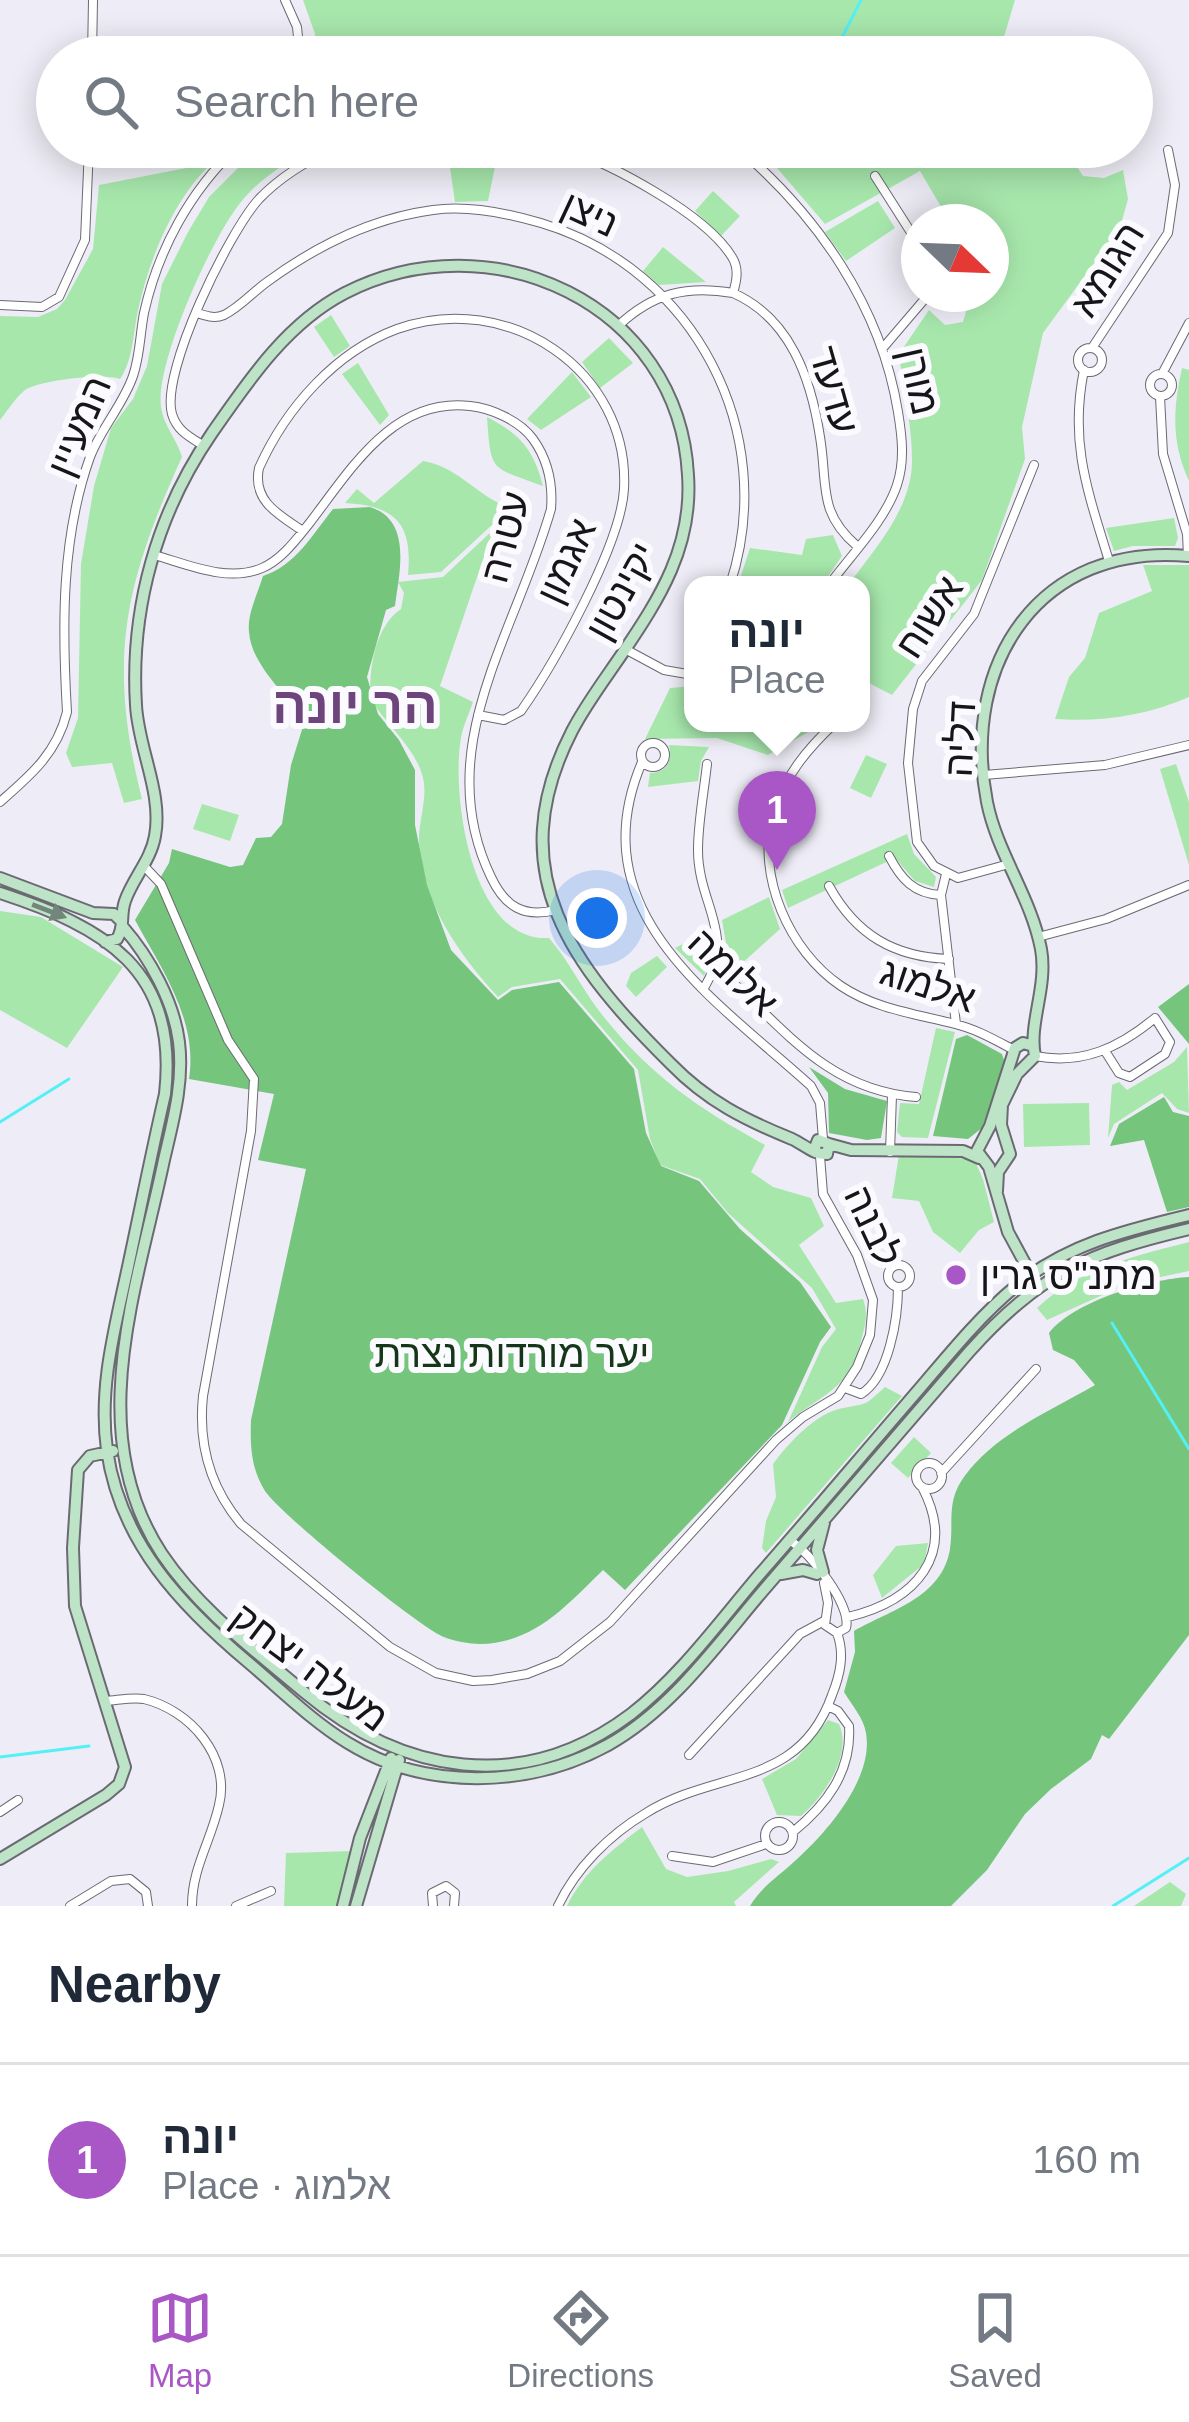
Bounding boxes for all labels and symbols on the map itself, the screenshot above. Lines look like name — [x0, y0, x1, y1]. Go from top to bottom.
street label: ניצן — [555, 183, 625, 245]
north arrow — [901, 204, 1009, 312]
street label: הגומא — [1062, 214, 1152, 324]
street label: עדעד — [801, 341, 867, 439]
street label: מורן — [890, 343, 948, 419]
street label: המעיין — [39, 370, 119, 482]
street label: עטרה — [472, 487, 538, 587]
street label: אגמון — [528, 512, 604, 610]
street label: יקינטון — [577, 535, 665, 647]
street label: אשוח — [887, 568, 971, 666]
district label: הר יונה — [272, 677, 438, 734]
street label: דליה — [937, 700, 983, 778]
pin: 1 — [738, 771, 816, 870]
your location — [567, 888, 627, 948]
one-way arrow — [31, 902, 67, 921]
street label: אלומה — [680, 920, 786, 1024]
street label: אלמוג — [875, 950, 981, 1020]
street label: לבנה — [836, 1179, 910, 1273]
place label: מתנ"ס גרין — [980, 1254, 1157, 1297]
marker: מתנ"ס גרין — [943, 1262, 969, 1288]
park label: יער מורדות נצרת — [375, 1332, 649, 1375]
street label: מעלה יצחק — [223, 1594, 397, 1740]

